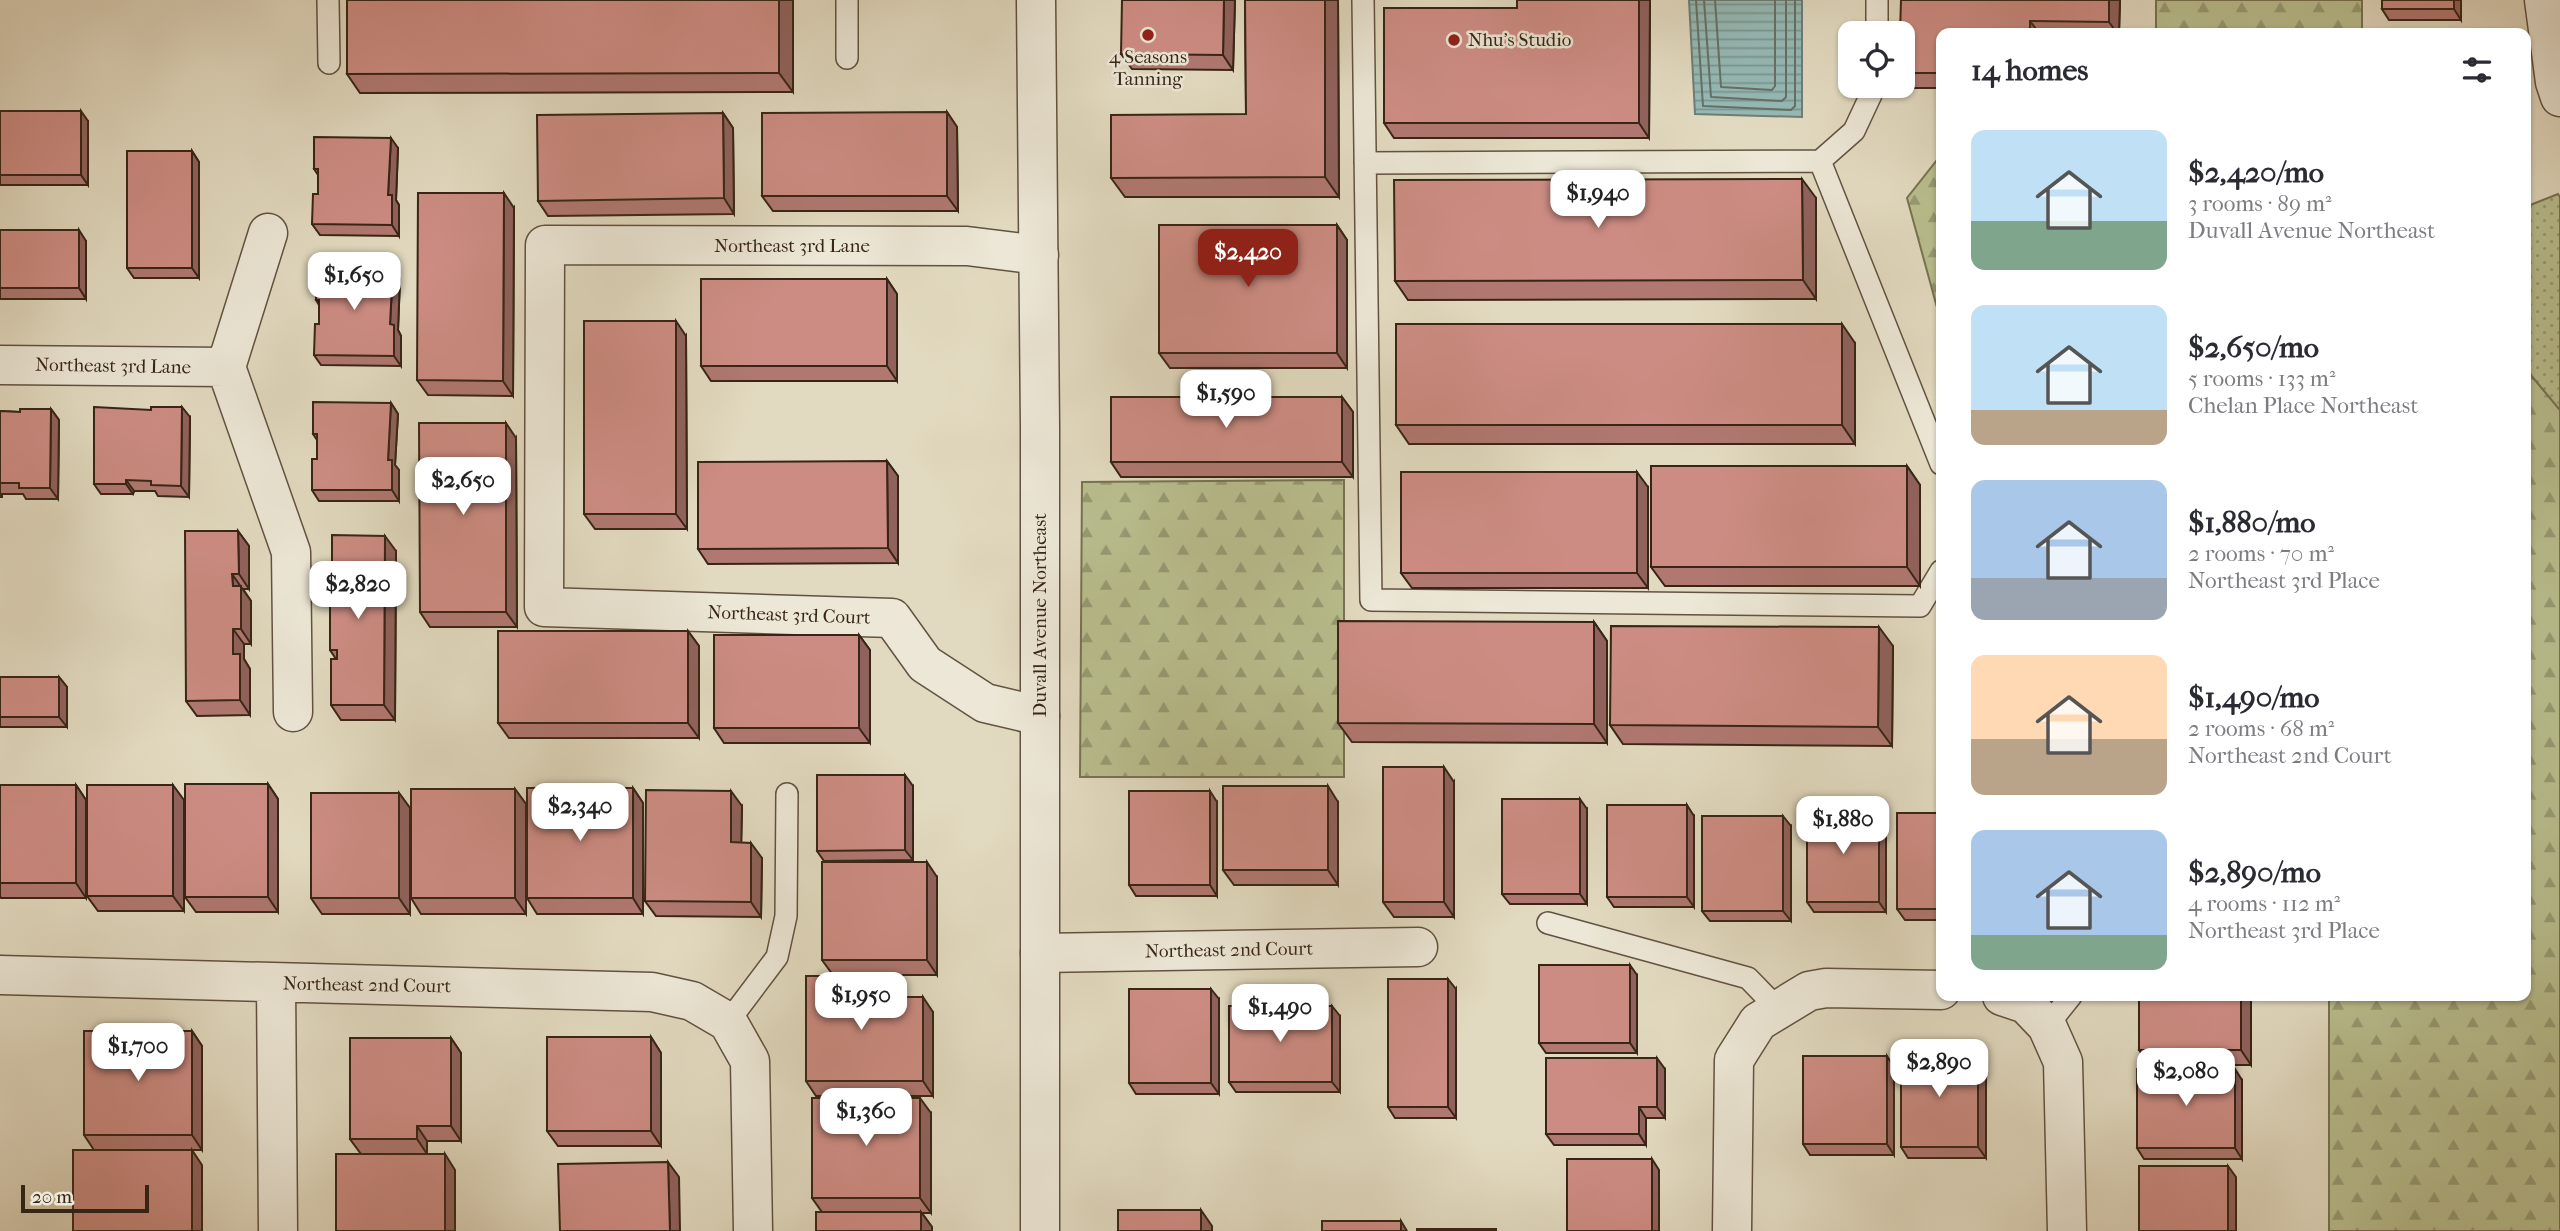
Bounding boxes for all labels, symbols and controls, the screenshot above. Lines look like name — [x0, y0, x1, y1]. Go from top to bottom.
map controls — [1838, 21, 1915, 98]
button: locate — [1838, 21, 1915, 98]
marker: 4 Seasons Tanning — [1140, 27, 1156, 43]
place label: Nhu's Studio — [1468, 29, 1572, 51]
marker: Nhu's Studio — [1446, 32, 1462, 48]
place label: 4 Seasons Tanning — [1109, 46, 1187, 90]
icon: filters — [2458, 51, 2496, 89]
text: 14 homes — [1971, 53, 2088, 88]
text: $2,420/mo — [2188, 155, 2324, 190]
icon: home — [2027, 158, 2111, 242]
pin: $1,940 — [1541, 170, 1655, 230]
text: $1,940 — [1566, 179, 1630, 206]
text: 3 rooms · 89 m² — [2188, 190, 2332, 217]
text: Duvall Avenue Northeast — [2188, 217, 2435, 244]
pin: $2,420 — [1191, 230, 1305, 289]
street label: Northeast 3rd Lane — [714, 235, 870, 257]
text: $2,420 — [1214, 238, 1282, 265]
pin: $1,650 — [297, 252, 411, 312]
text: $1,650 — [324, 261, 384, 288]
text: $2,650/mo — [2188, 330, 2319, 365]
icon: home — [2027, 333, 2111, 417]
street label: Northeast 3rd Lane — [35, 354, 191, 378]
text: 5 rooms · 133 m² — [2188, 365, 2335, 392]
pin: $1,590 — [1169, 370, 1283, 430]
text: $1,590 — [1196, 379, 1256, 406]
text: Chelan Place Northeast — [2188, 392, 2418, 419]
pin: $2,650 — [406, 458, 520, 517]
text: $2,650 — [431, 466, 495, 493]
text: $1,880/mo — [2188, 505, 2315, 540]
icon: home — [2027, 508, 2111, 592]
street label: Duvall Avenue Northeast — [1029, 513, 1051, 717]
text: 2 rooms · 70 m² — [2188, 540, 2334, 567]
pin: $2,820 — [301, 562, 415, 621]
text: Northeast 3rd Place — [2188, 567, 2380, 594]
text: $2,820 — [325, 570, 391, 597]
street label: Northeast 3rd Court — [707, 601, 871, 629]
text: $1,490/mo — [2188, 680, 2320, 715]
icon: home — [2027, 683, 2111, 767]
text: 2 rooms · 68 m² — [2188, 715, 2334, 742]
text: Northeast 2nd Court — [2188, 742, 2392, 769]
pin: $2,340 — [523, 784, 637, 843]
text: $2,340 — [548, 792, 612, 819]
pin: $1,880 — [1786, 796, 1900, 856]
text: $1,880 — [1812, 805, 1874, 832]
text: $2,890/mo — [2188, 855, 2321, 890]
icon: home — [2027, 858, 2111, 942]
text: 4 rooms · 112 m² — [2188, 890, 2340, 917]
text: Northeast 3rd Place — [2188, 917, 2380, 944]
street label: Northeast 2nd Court — [1145, 938, 1314, 962]
pin: $1,950 — [804, 972, 918, 1032]
street label: Northeast 2nd Court — [283, 973, 452, 997]
text: $1,950 — [831, 981, 891, 1008]
pin: $1,490 — [1223, 984, 1337, 1044]
text: $1,490 — [1248, 993, 1312, 1020]
pin: $1,700 — [81, 1024, 195, 1083]
text: $1,700 — [108, 1032, 168, 1059]
pin: $2,890 — [1882, 1040, 1996, 1099]
text: $2,890 — [1906, 1048, 1972, 1075]
pin: $2,080 — [2129, 1048, 2243, 1108]
text: $2,080 — [2153, 1057, 2219, 1084]
pin: $1,360 — [809, 1088, 923, 1148]
text: $1,360 — [836, 1097, 896, 1124]
scale bar — [21, 1182, 149, 1214]
text: 20 m — [32, 1186, 72, 1208]

